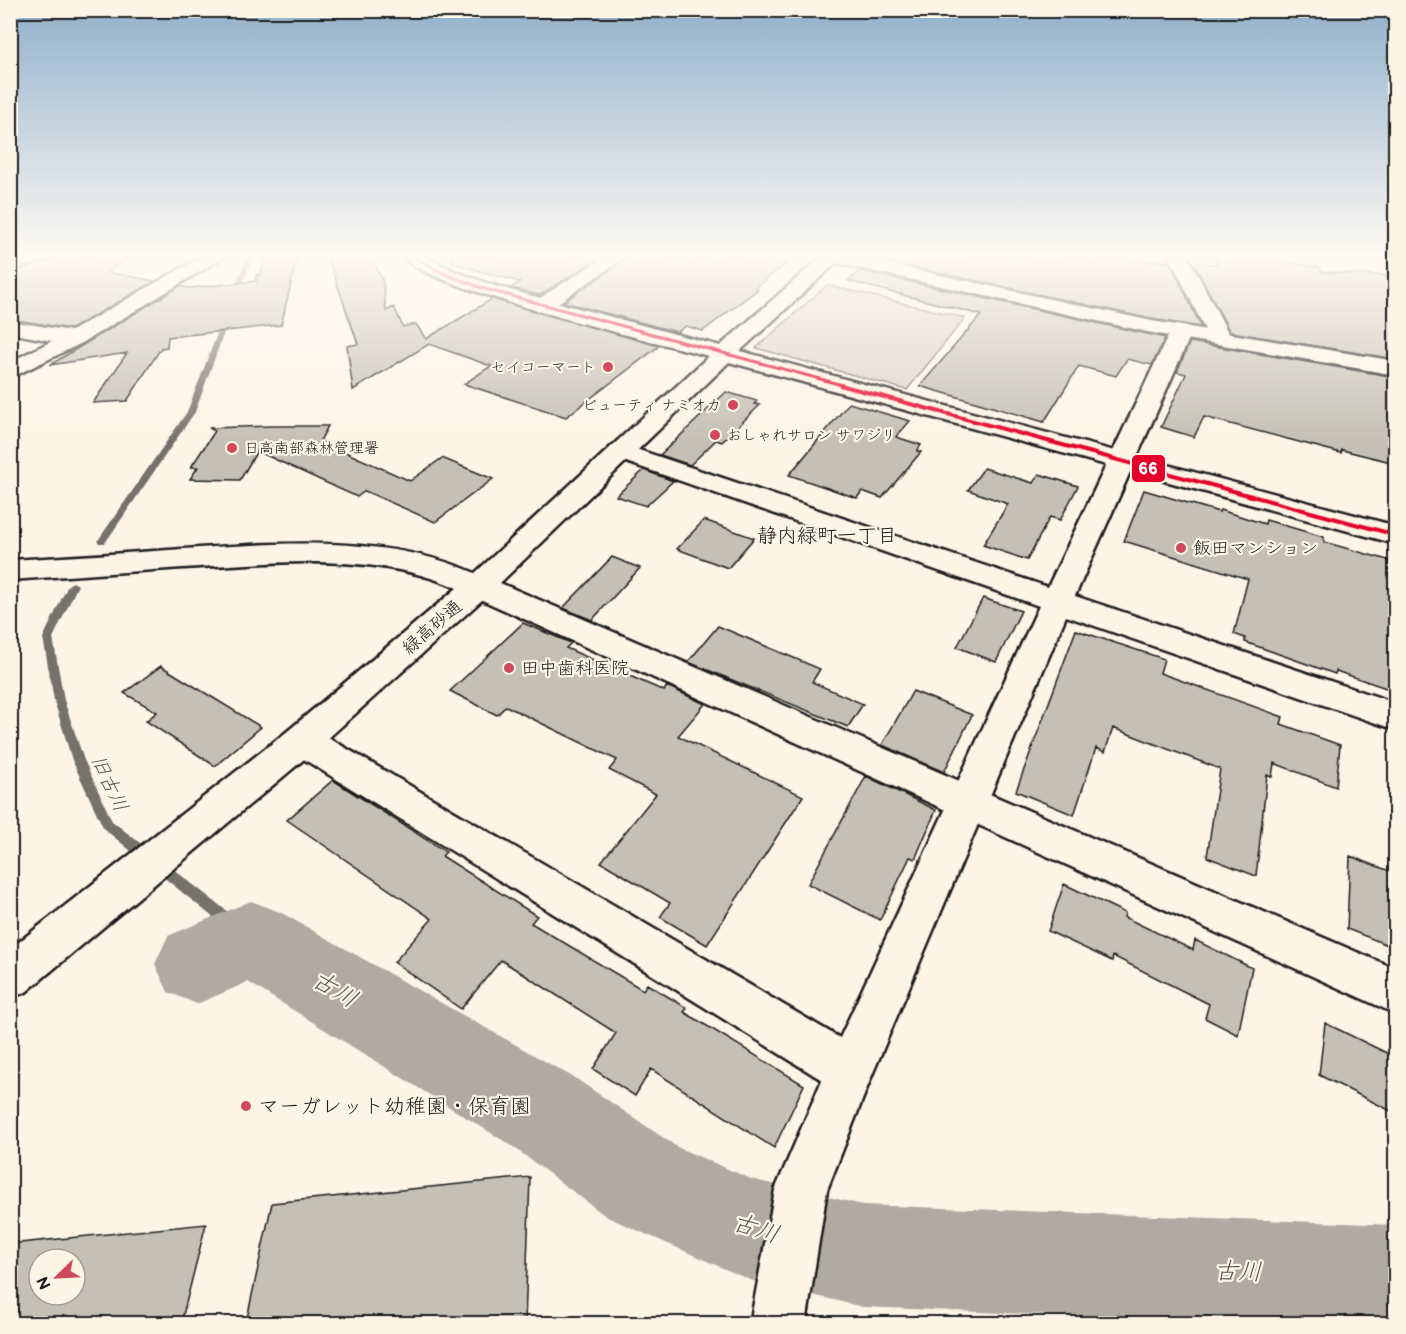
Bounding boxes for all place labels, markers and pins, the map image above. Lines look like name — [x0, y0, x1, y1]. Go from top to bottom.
place label: セイコーマート — [491, 358, 596, 377]
marker: セイコーマート — [601, 360, 615, 374]
place label: ビューティ ナミオカ — [582, 396, 721, 415]
marker: ビューティ ナミオカ — [726, 398, 740, 412]
place label: おしゃれサロン サワジリ — [727, 426, 896, 445]
marker: おしゃれサロン サワジリ — [708, 428, 722, 442]
place label: 日高南部森林管理署 — [244, 439, 379, 458]
marker: 日高南部森林管理署 — [225, 441, 239, 455]
place label: 飯田マンション — [1193, 538, 1318, 559]
marker: 飯田マンション — [1174, 541, 1188, 555]
place label: 田中歯科医院 — [521, 658, 629, 679]
marker: 田中歯科医院 — [502, 661, 516, 675]
place label: マーガレット幼稚園・保育園 — [258, 1094, 531, 1119]
marker: マーガレット幼稚園・保育園 — [239, 1099, 253, 1113]

